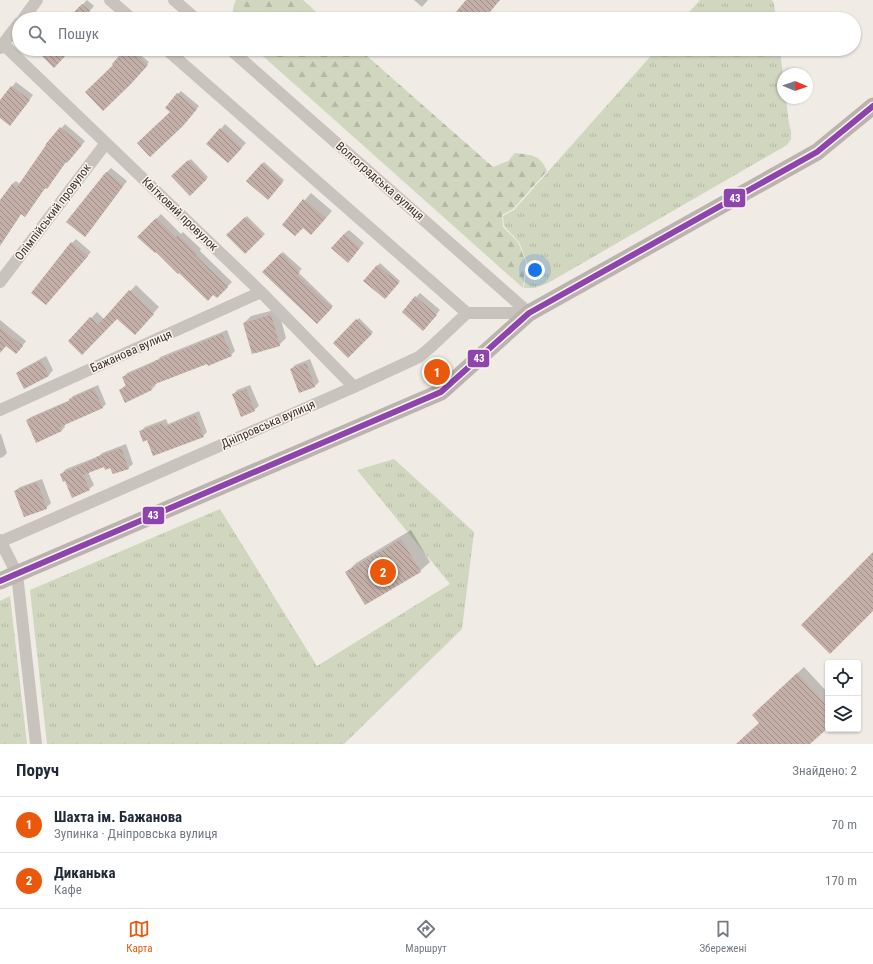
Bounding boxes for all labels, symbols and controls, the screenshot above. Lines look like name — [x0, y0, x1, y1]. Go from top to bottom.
search box — [12, 12, 861, 56]
icon: search — [26, 23, 48, 45]
text: Пошук — [58, 25, 99, 43]
north arrow — [777, 68, 813, 104]
street label: Волгоградська вулиця — [333, 139, 427, 223]
street label: Олімпійський провулок — [12, 161, 94, 263]
street label: Квітковий провулок — [139, 174, 221, 254]
line badge: 43 — [723, 188, 746, 208]
text: 43 — [729, 192, 741, 205]
your location — [525, 260, 545, 280]
street label: Бажанова вулиця — [88, 327, 174, 375]
line badge: 43 — [467, 349, 490, 368]
text: 43 — [473, 352, 485, 365]
pin: 1 — [424, 357, 450, 387]
street label: Дніпровська вулиця — [219, 397, 317, 451]
line badge: 43 — [142, 506, 165, 525]
text: 43 — [147, 509, 159, 522]
pin: 2 — [370, 557, 396, 587]
map controls — [825, 660, 861, 732]
button: locate — [825, 660, 861, 696]
button: layers — [825, 696, 861, 732]
text: Поруч — [16, 760, 59, 780]
text: Знайдено: 2 — [792, 763, 857, 778]
text: Шахта ім. Бажанова — [54, 808, 182, 826]
text: 1 — [26, 817, 32, 832]
text: 70 m — [831, 817, 857, 832]
text: Зупинка · Дніпровська вулиця — [54, 826, 218, 841]
text: Диканька — [54, 864, 115, 882]
text: 2 — [26, 873, 32, 888]
text: 170 m — [825, 873, 857, 888]
text: Кафе — [54, 882, 82, 897]
tab: Карта — [126, 918, 153, 955]
tab: Маршрут — [405, 918, 447, 955]
tab: Збережені — [699, 918, 747, 955]

